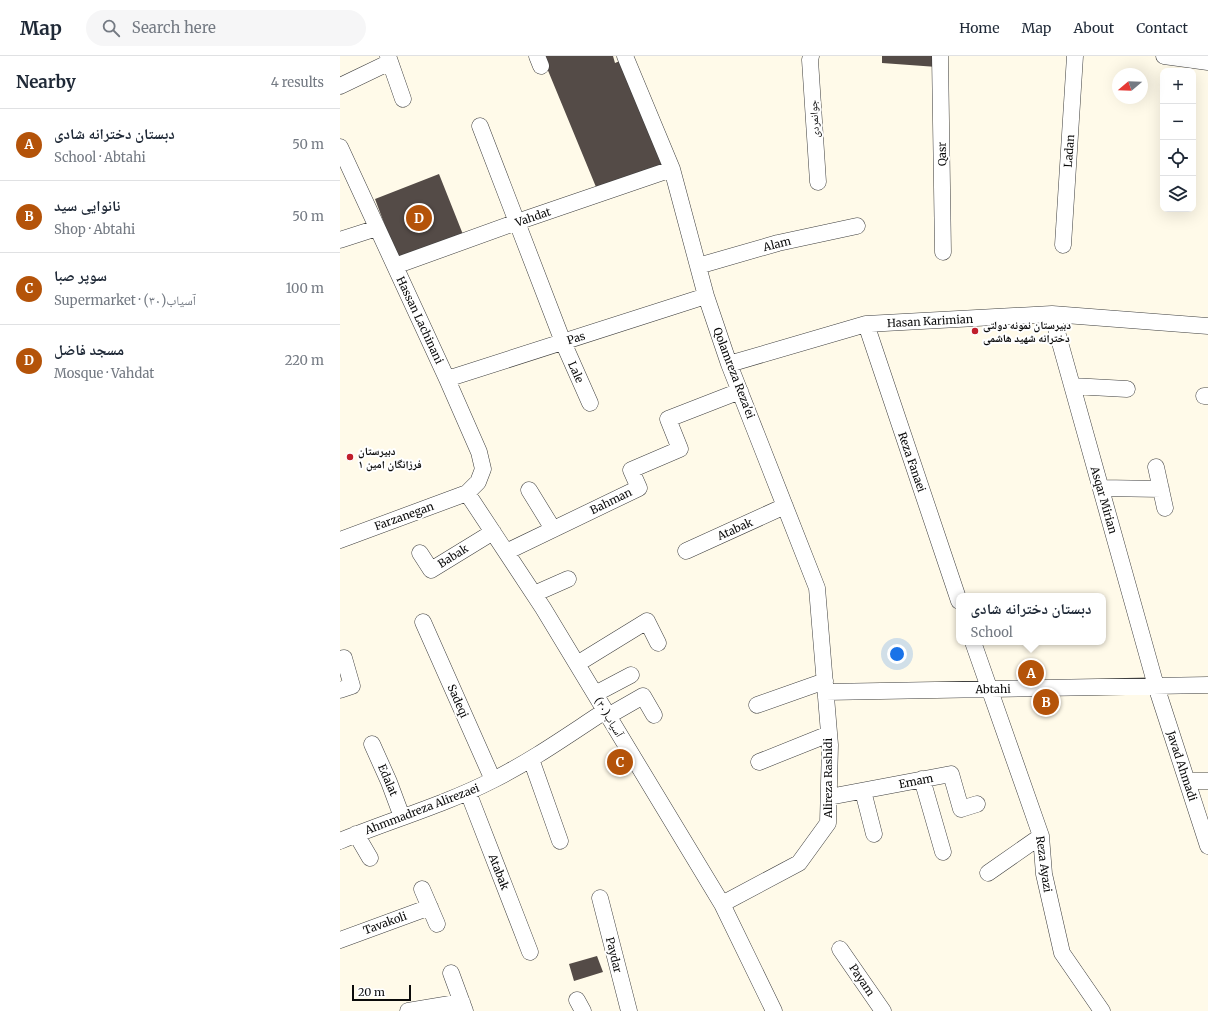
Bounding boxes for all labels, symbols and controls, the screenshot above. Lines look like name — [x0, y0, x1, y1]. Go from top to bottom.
search box — [86, 10, 366, 46]
text: Map — [20, 16, 62, 40]
icon: search — [100, 17, 122, 39]
text: Search here — [132, 18, 216, 37]
text: Home — [959, 19, 1000, 37]
text: Map — [1022, 19, 1051, 37]
text: About — [1073, 19, 1114, 37]
text: Contact — [1136, 19, 1188, 37]
north arrow — [1112, 68, 1148, 104]
map controls — [1160, 68, 1196, 212]
button: + — [1160, 68, 1196, 104]
text: Nearby — [16, 71, 76, 93]
text: 4 results — [271, 74, 324, 91]
street label: جوانمردی — [806, 99, 822, 139]
button: − — [1160, 104, 1196, 140]
text: دبستان دخترانه شادی — [54, 124, 175, 143]
street label: Ladan — [1061, 133, 1077, 168]
text: A — [24, 136, 34, 153]
text: 50 m — [292, 136, 324, 153]
button: locate — [1160, 140, 1196, 176]
street label: Qasr — [935, 142, 949, 166]
text: School · Abtahi — [54, 149, 146, 166]
button: layers — [1160, 176, 1196, 212]
text: نانوایی سید — [54, 196, 120, 215]
pin: D — [406, 203, 432, 233]
street label: Vahdat — [512, 204, 553, 230]
text: B — [24, 208, 34, 225]
text: 50 m — [292, 208, 324, 225]
text: Shop · Abtahi — [54, 221, 135, 238]
street label: Alam — [761, 234, 792, 254]
text: سوپر صبا — [54, 266, 107, 285]
street label: Hassan Lachinani — [394, 274, 447, 366]
text: C — [25, 280, 33, 297]
text: 100 m — [286, 280, 324, 297]
text: Supermarket · آسیاب(۳۰) — [54, 292, 196, 309]
street label: Hasan Karimian — [887, 312, 974, 330]
place label: دبیرستان نمونه دولتی دخترانه شهید هاشمی — [983, 318, 1071, 346]
street label: Qolamreza Reza'ei — [710, 325, 758, 421]
marker: دبیرستان نمونه دولتی دخترانه شهید هاشمی — [970, 326, 980, 336]
street label: Pas — [565, 329, 587, 347]
text: مسجد فاضل — [54, 340, 124, 359]
text: D — [24, 352, 34, 369]
text: 220 m — [285, 352, 324, 369]
street label: Lale — [565, 359, 587, 385]
text: Mosque · Vahdat — [54, 365, 154, 382]
street label: Reza Fanaei — [895, 430, 929, 494]
place label: دبیرستان فرزانگان امین ۱ — [358, 444, 422, 472]
marker: دبیرستان فرزانگان امین ۱ — [345, 452, 355, 462]
street label: Asqar Mirian — [1087, 464, 1120, 536]
street label: Bahman — [588, 485, 635, 517]
street label: Farzanegan — [372, 499, 436, 533]
street label: Atabak — [714, 515, 755, 543]
street label: Babak — [435, 541, 471, 571]
popup — [956, 593, 1106, 645]
text: دبستان دخترانه شادی — [971, 599, 1091, 618]
text: School — [971, 624, 1013, 641]
your location — [887, 644, 907, 664]
pin: A — [1018, 658, 1044, 688]
street label: Sadeqi — [444, 682, 472, 720]
street label: Abtahi — [974, 682, 1011, 696]
pin: B — [1033, 687, 1059, 717]
street label: آسیاب(۳۰) — [592, 694, 627, 740]
street label: Javad Ahmadi — [1164, 728, 1200, 803]
street label: Alireza Rashidi — [821, 738, 835, 819]
pin: C — [607, 747, 633, 777]
street label: Edalat — [375, 762, 401, 799]
street label: Emam — [898, 771, 934, 791]
street label: Ahmmadreza Alirezaei — [362, 781, 482, 838]
street label: Reza Ayazi — [1033, 835, 1055, 894]
street label: Atabak — [485, 851, 512, 892]
street label: Tavakoli — [361, 909, 409, 937]
street label: Paydar — [603, 936, 625, 974]
street label: Payam — [846, 961, 878, 999]
scale bar — [352, 983, 411, 1002]
text: 20 m — [358, 985, 385, 999]

